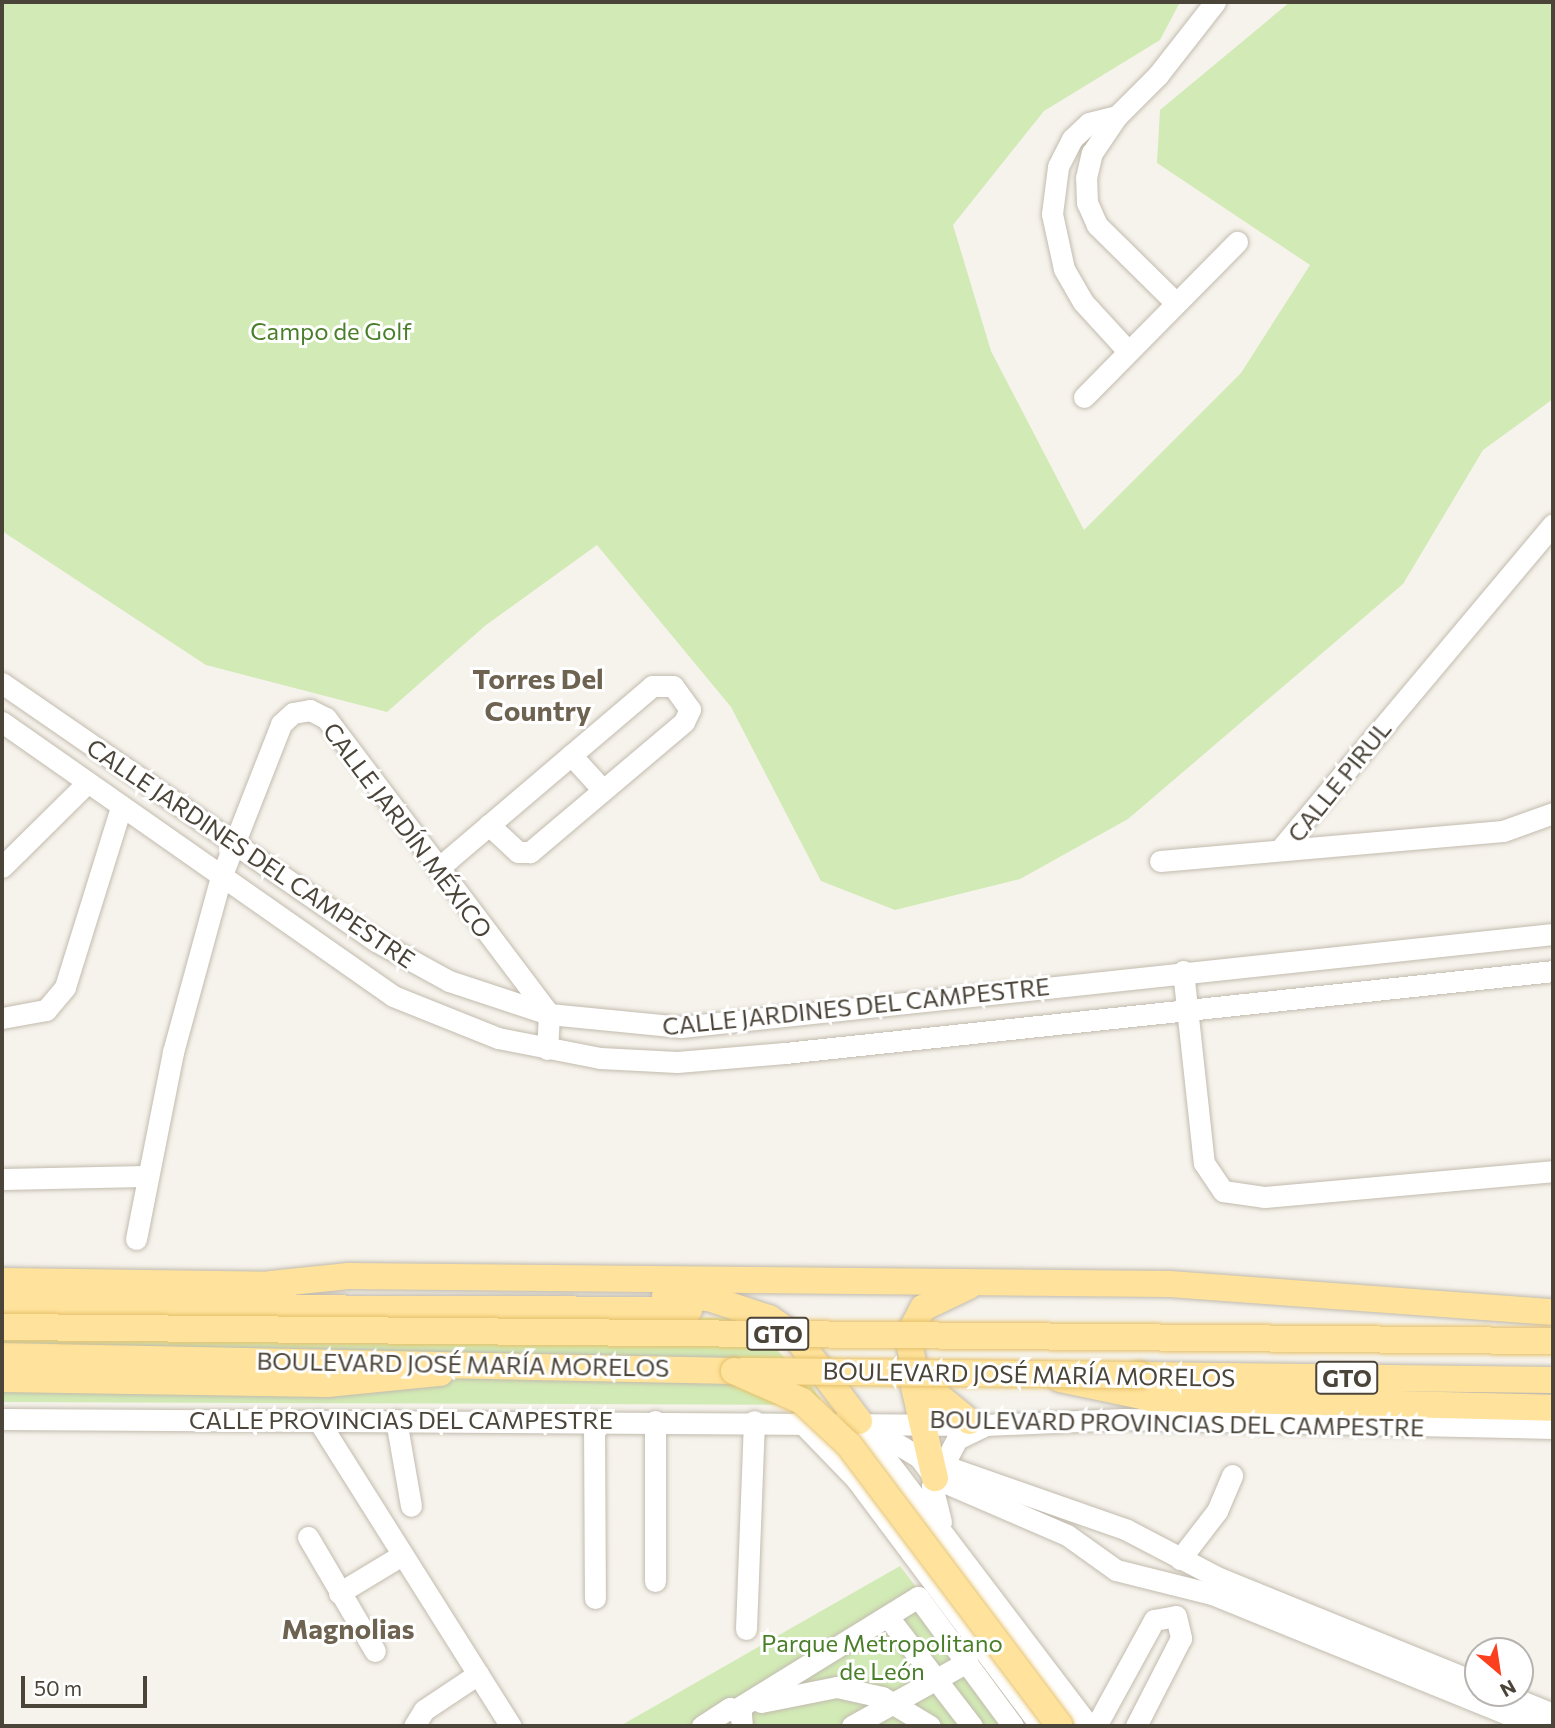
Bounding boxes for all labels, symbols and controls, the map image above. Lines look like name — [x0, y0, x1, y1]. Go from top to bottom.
park label: Campo de Golf — [250, 317, 412, 345]
district label: Torres Del Country — [472, 661, 604, 727]
street label: CALLE PIRUL — [1281, 714, 1397, 848]
street label: CALLE JARDÍN MÉXICO — [318, 717, 498, 943]
street label: CALLE JARDINES DEL CAMPESTRE — [82, 732, 420, 974]
street label: CALLE JARDINES DEL CAMPESTRE — [661, 971, 1051, 1041]
road number: GTO — [745, 1315, 811, 1354]
street label: BOULEVARD JOSÉ MARÍA MORELOS — [256, 1346, 670, 1382]
street label: BOULEVARD JOSÉ MARÍA MORELOS — [822, 1356, 1236, 1392]
road number: GTO — [1314, 1358, 1380, 1398]
street label: BOULEVARD PROVINCIAS DEL CAMPESTRE — [929, 1404, 1425, 1442]
street label: CALLE PROVINCIAS DEL CAMPESTRE — [189, 1406, 613, 1434]
district label: Magnolias — [282, 1611, 414, 1645]
park label: Parque Metropolitano de León — [761, 1629, 1003, 1685]
north arrow — [1464, 1637, 1534, 1707]
scale bar — [24, 1662, 150, 1706]
text: 50 m — [34, 1675, 82, 1700]
text: N — [1497, 1676, 1520, 1703]

